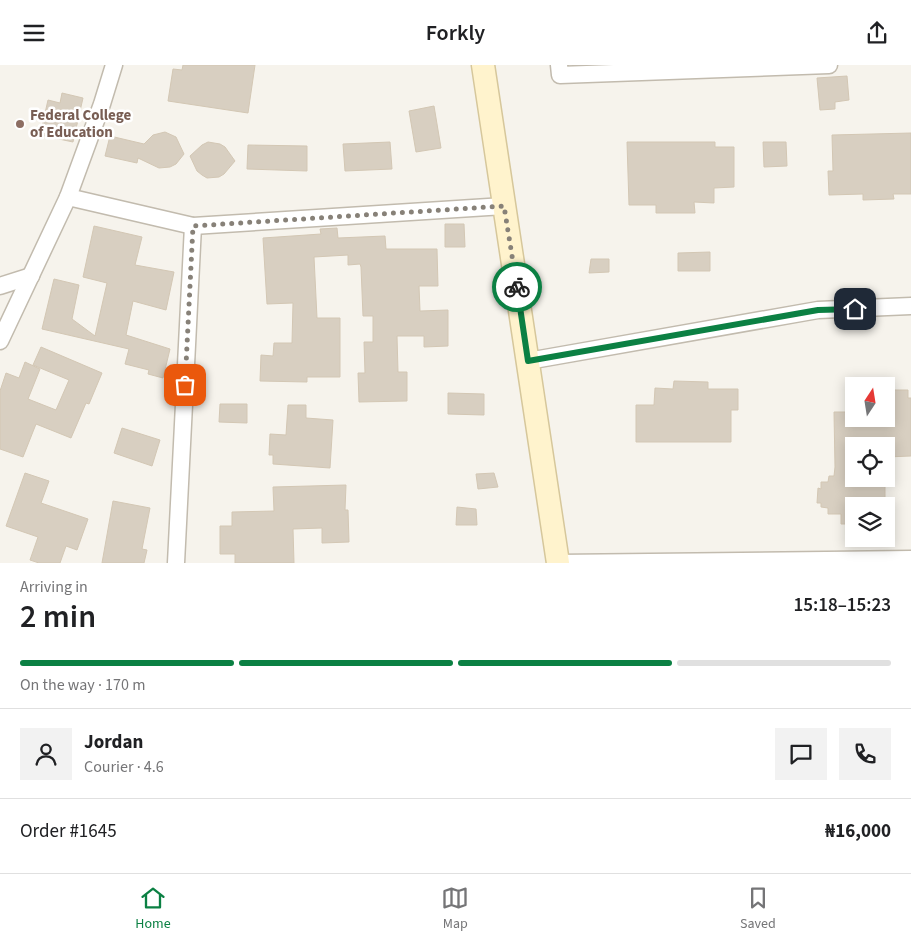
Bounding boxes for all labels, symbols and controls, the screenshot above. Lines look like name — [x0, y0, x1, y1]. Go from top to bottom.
text: Forkly — [426, 17, 485, 49]
icon: menu — [20, 19, 48, 47]
icon: share — [863, 19, 891, 47]
place label: Federal College of Education — [30, 105, 131, 143]
marker: Federal College of Education — [14, 118, 26, 130]
courier — [492, 262, 542, 312]
icon: bike — [503, 273, 531, 301]
pin — [834, 288, 876, 330]
icon: home — [841, 295, 869, 323]
pin — [164, 364, 206, 406]
icon: bag — [171, 371, 199, 399]
north arrow — [845, 377, 895, 427]
map controls — [845, 377, 895, 547]
button: locate — [845, 437, 895, 487]
button: layers — [845, 497, 895, 547]
text: Arriving in — [20, 576, 88, 598]
text: 15:18–15:23 — [793, 592, 891, 619]
text: 2 min — [20, 594, 96, 640]
text: On the way · 170 m — [20, 674, 145, 696]
button: person — [20, 728, 72, 780]
button: chat — [775, 728, 827, 780]
button: phone — [839, 728, 891, 780]
text: Jordan — [84, 729, 143, 756]
text: Courier · 4.6 — [84, 756, 164, 778]
text: Order #1645 — [20, 818, 117, 845]
text: ₦16,000 — [825, 818, 891, 845]
tab: Home — [135, 884, 171, 934]
tab: Map — [441, 884, 469, 934]
tab: Saved — [740, 884, 776, 934]

